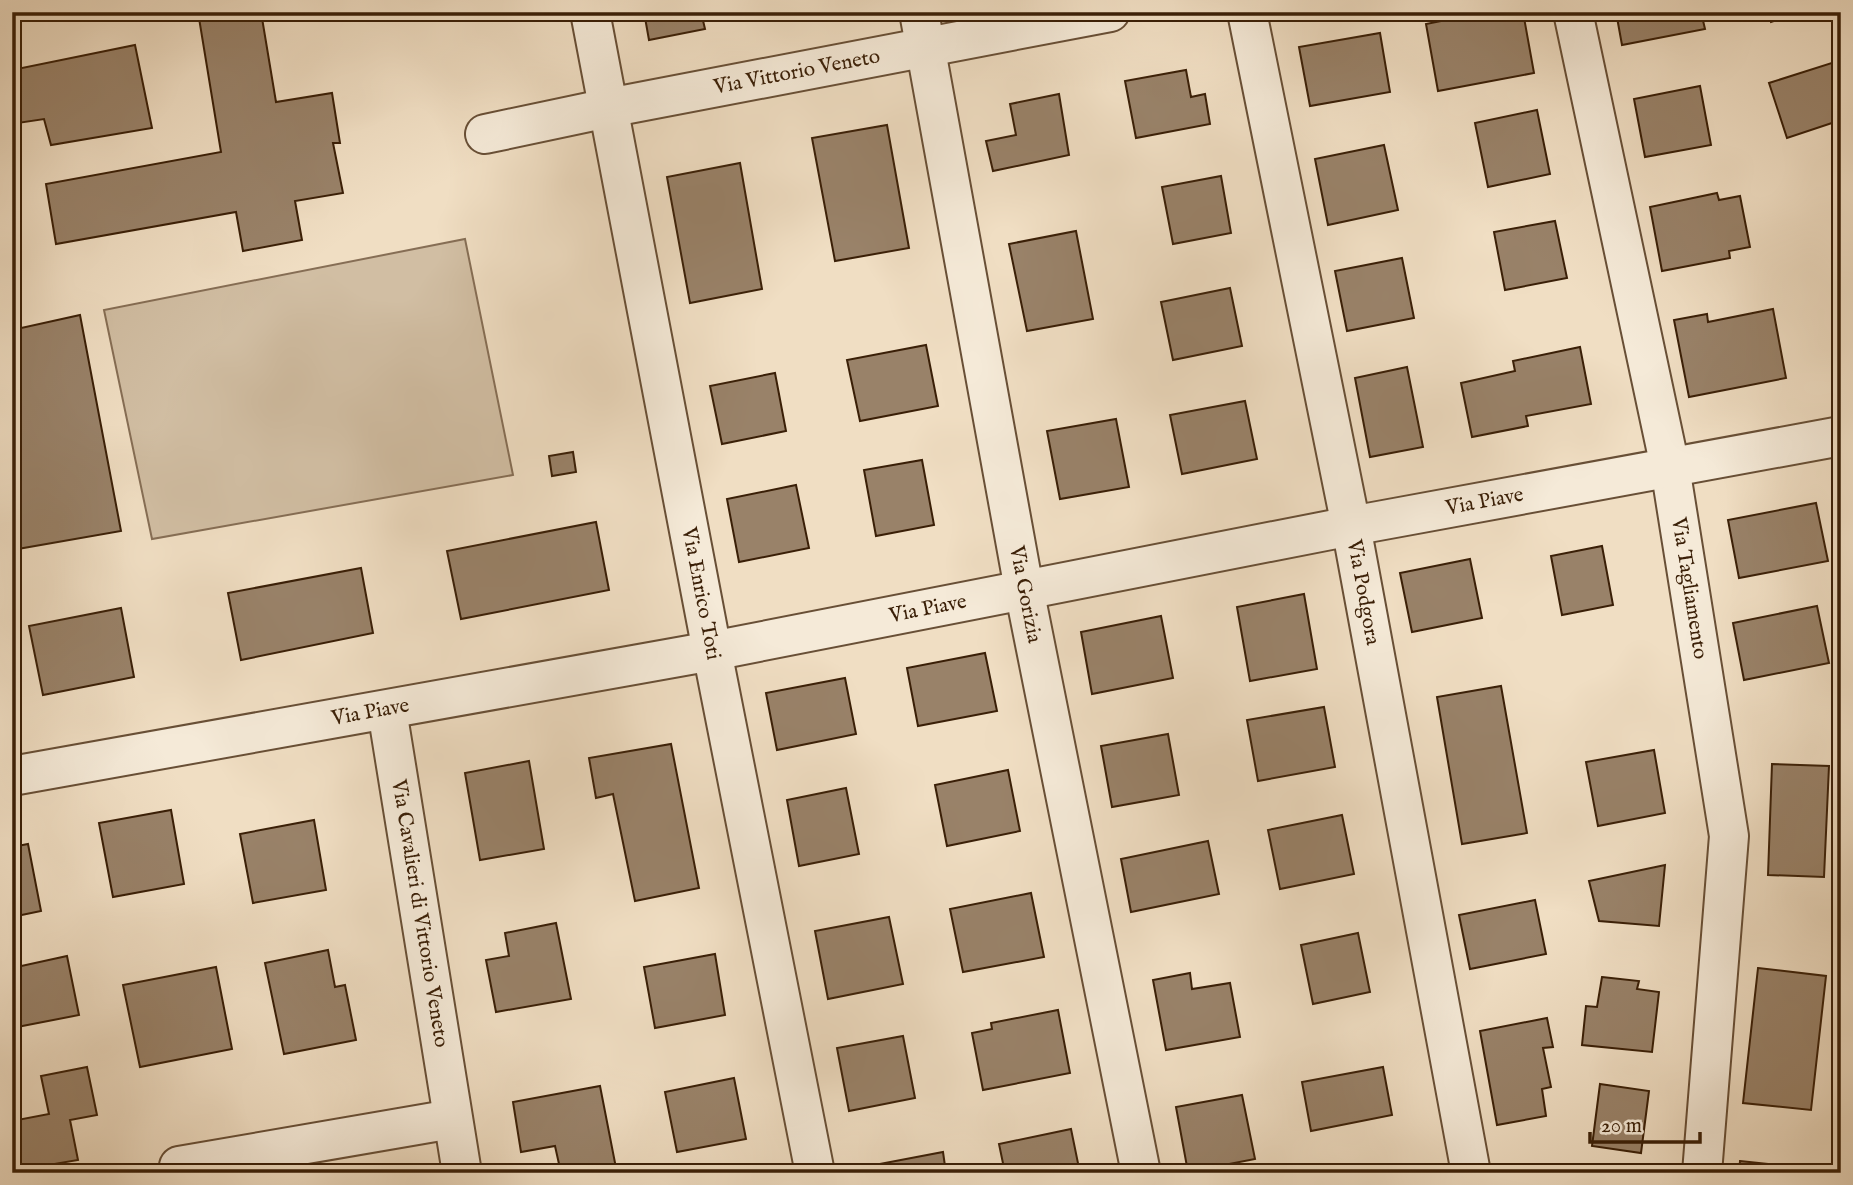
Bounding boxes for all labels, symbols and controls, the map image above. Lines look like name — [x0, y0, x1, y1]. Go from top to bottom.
street label: Via Vittorio Veneto — [710, 43, 882, 101]
street label: Via Piave — [1443, 481, 1526, 522]
street label: Via Tagliamento — [1665, 514, 1714, 661]
street label: Via Enrico Toti — [675, 524, 727, 662]
street label: Via Podgora — [1340, 537, 1386, 648]
street label: Via Gorizia — [1003, 542, 1048, 646]
street label: Via Piave — [886, 588, 969, 630]
street label: Via Piave — [328, 692, 412, 732]
street label: Via Cavalieri di Vittorio Veneto — [385, 776, 455, 1049]
scale bar — [1590, 1101, 1701, 1145]
text: 20 m — [1601, 1113, 1642, 1140]

